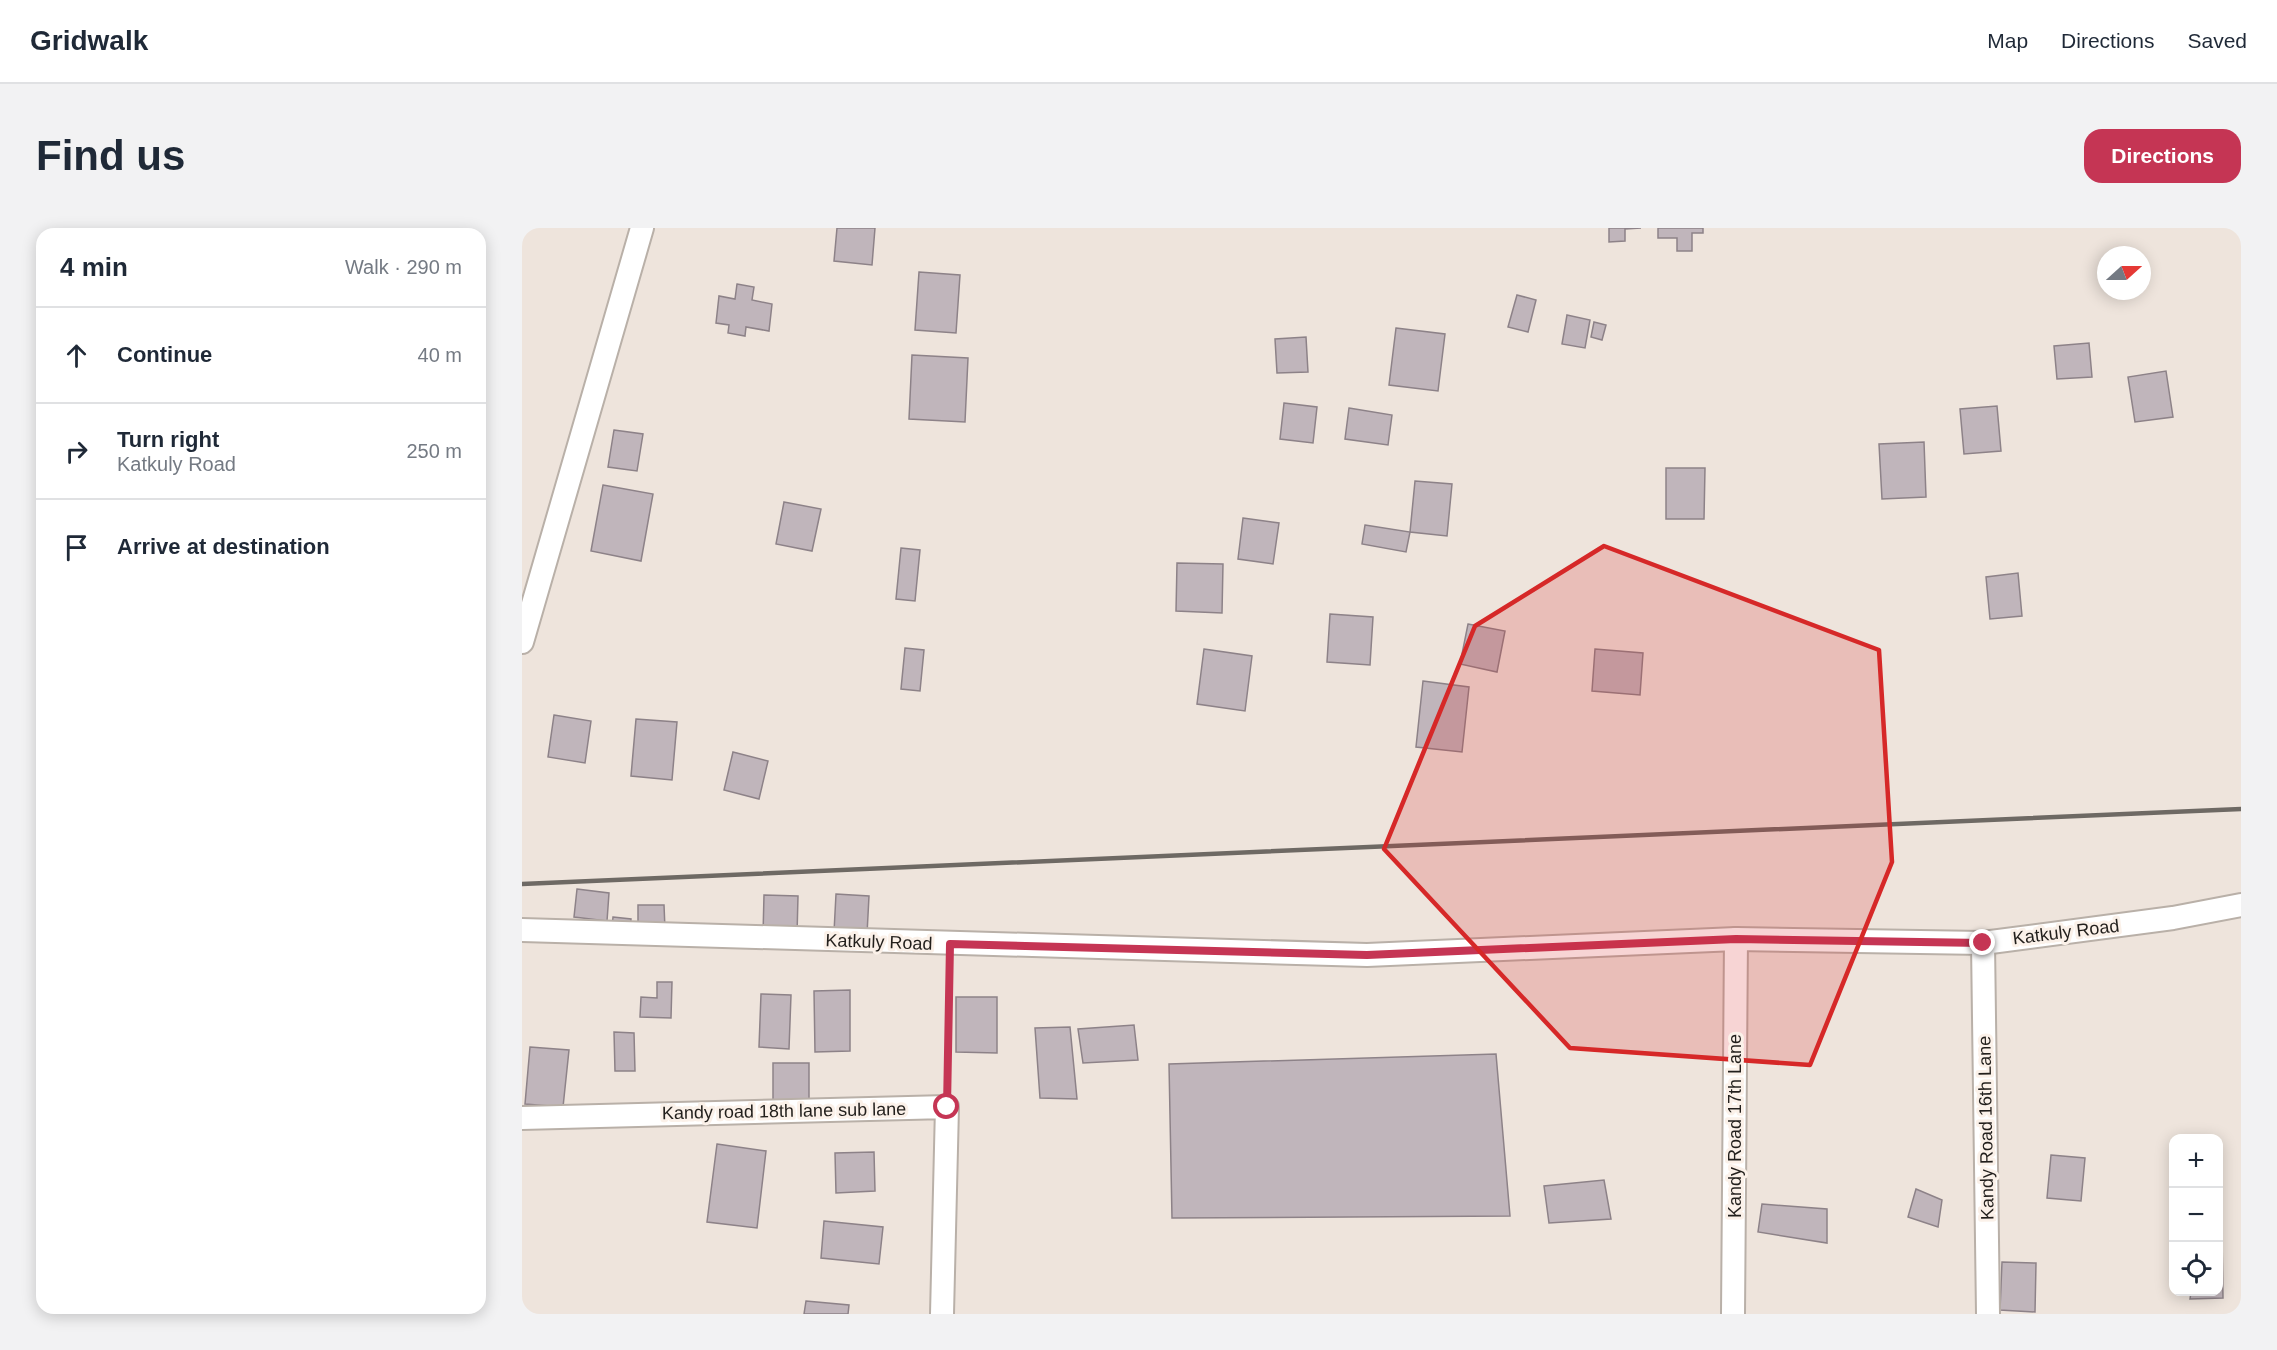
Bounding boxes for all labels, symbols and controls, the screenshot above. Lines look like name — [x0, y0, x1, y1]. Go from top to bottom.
text: Gridwalk — [30, 25, 148, 56]
text: Map — [1987, 29, 2028, 52]
text: Directions — [2061, 29, 2154, 52]
text: Saved — [2187, 29, 2247, 52]
button: Directions — [2084, 129, 2241, 183]
text: Find us — [36, 132, 185, 179]
north arrow — [2097, 246, 2151, 300]
text: 4 min — [60, 252, 128, 282]
text: Walk · 290 m — [345, 256, 462, 278]
icon: ahead — [60, 339, 93, 372]
text: Continue — [117, 342, 212, 367]
text: 40 m — [418, 344, 462, 366]
text: Turn right — [117, 427, 219, 452]
icon: right — [60, 435, 93, 468]
text: 250 m — [406, 440, 462, 462]
text: Katkuly Road — [117, 453, 236, 475]
icon: arrive — [60, 531, 93, 564]
text: Arrive at destination — [117, 534, 330, 559]
street label: Katkuly Road — [2012, 916, 2120, 948]
route end — [1969, 929, 1995, 955]
street label: Katkuly Road — [825, 930, 933, 954]
street label: Kandy Road 17th Lane — [1725, 1034, 1745, 1218]
street label: Kandy Road 16th Lane — [1974, 1036, 1998, 1220]
route start — [933, 1093, 959, 1119]
street label: Kandy road 18th lane sub lane — [662, 1099, 906, 1123]
map controls — [2169, 1134, 2223, 1296]
button: + — [2169, 1134, 2223, 1188]
button: − — [2169, 1188, 2223, 1242]
button: locate — [2169, 1242, 2223, 1296]

